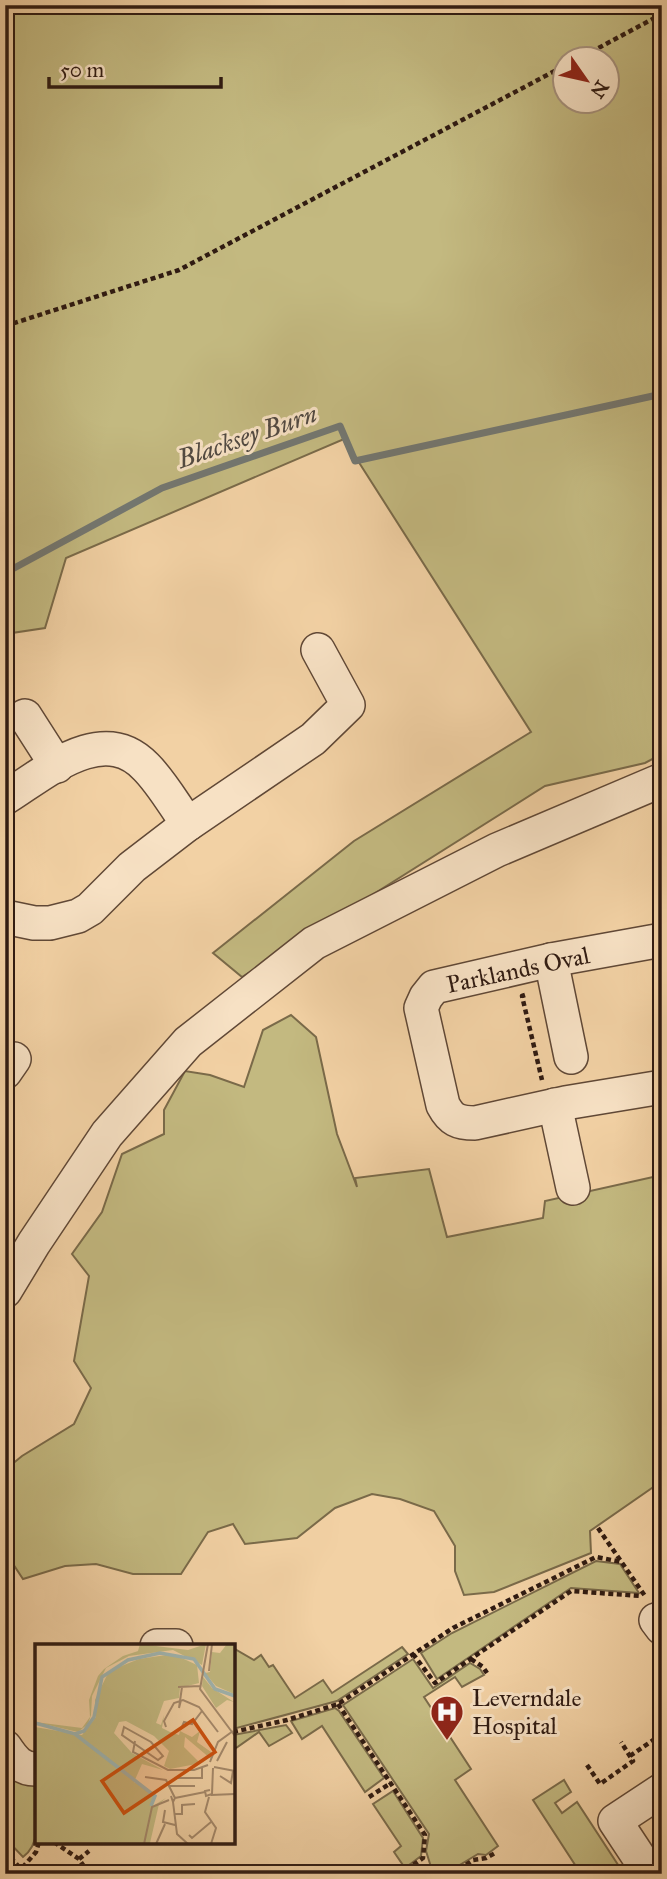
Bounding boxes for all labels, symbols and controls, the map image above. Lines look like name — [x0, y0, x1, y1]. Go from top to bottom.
scale bar — [49, 46, 220, 90]
north arrow — [552, 46, 622, 116]
text: 50 m — [60, 57, 105, 83]
text: N — [586, 76, 614, 102]
water label: Blacksey Burn — [172, 397, 321, 475]
street label: Parklands Oval — [444, 940, 593, 1000]
inset map — [35, 1644, 234, 1844]
place label: Leverndale Hospital — [472, 1683, 581, 1741]
hospital icon: Leverndale Hospital — [428, 1693, 466, 1742]

